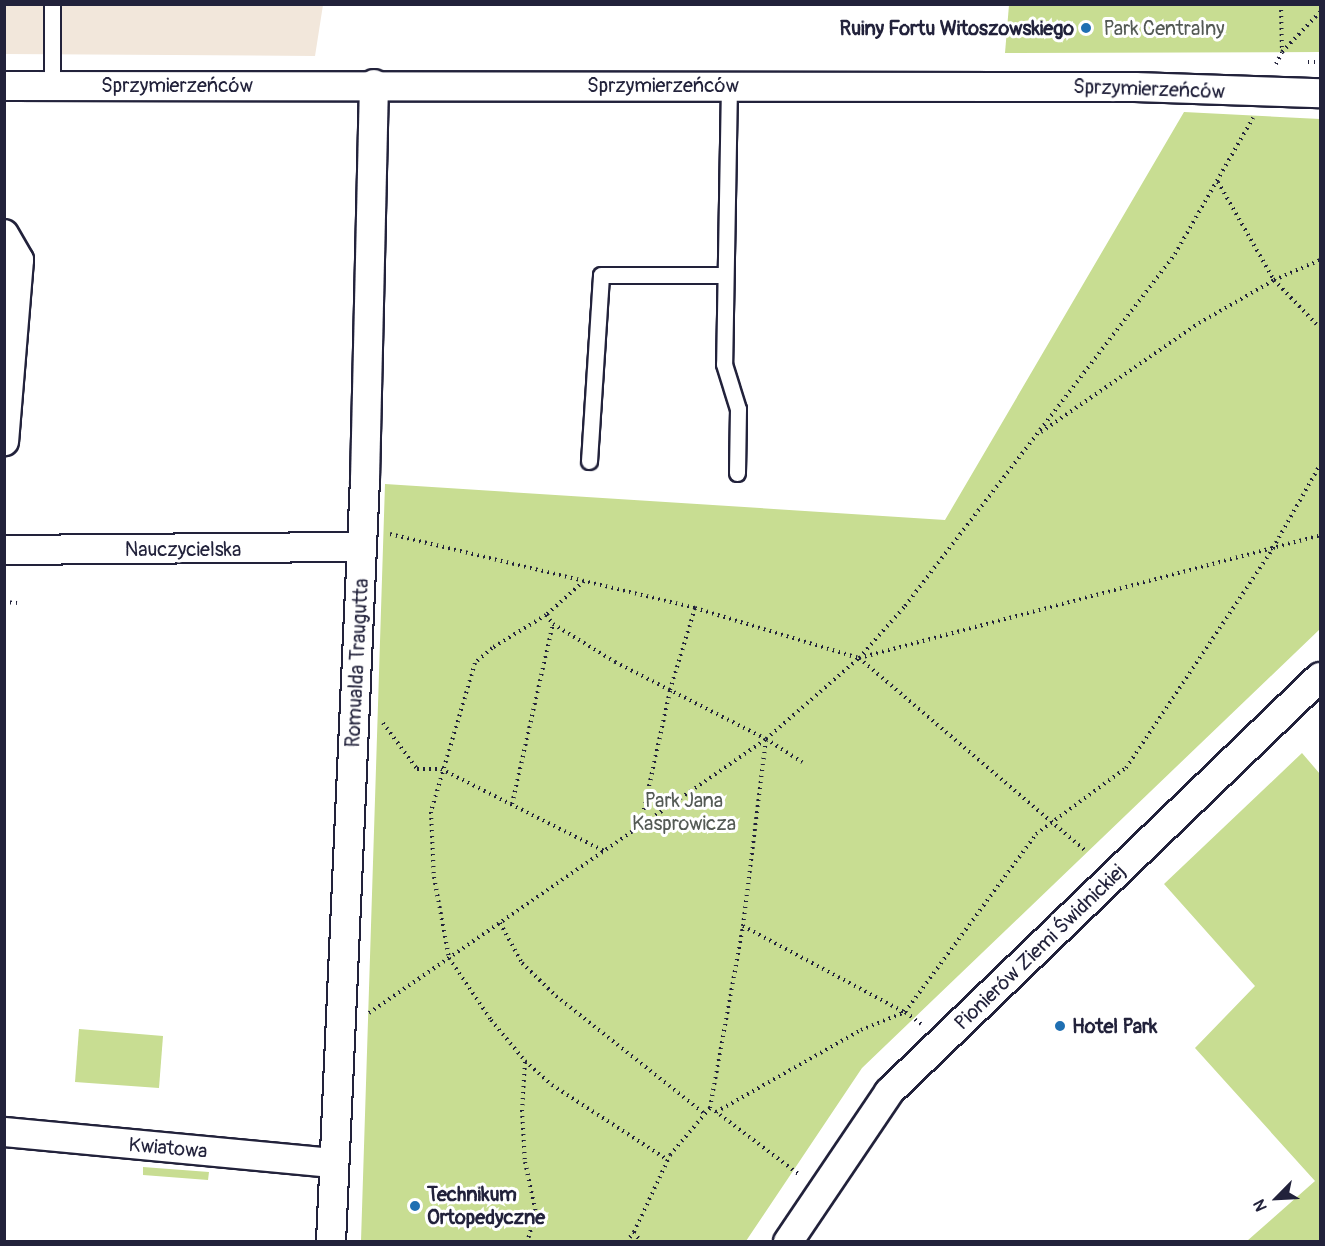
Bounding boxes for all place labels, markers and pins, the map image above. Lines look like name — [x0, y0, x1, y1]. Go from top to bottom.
place label: Ruiny Fortu Witoszowskiego — [839, 16, 1074, 40]
marker: Ruiny Fortu Witoszowskiego — [1079, 21, 1093, 35]
place label: Hotel Park — [1072, 1014, 1157, 1038]
marker: Hotel Park — [1053, 1019, 1067, 1033]
place label: Technikum Ortopedyczne — [427, 1182, 545, 1229]
marker: Technikum Ortopedyczne — [408, 1199, 422, 1213]

